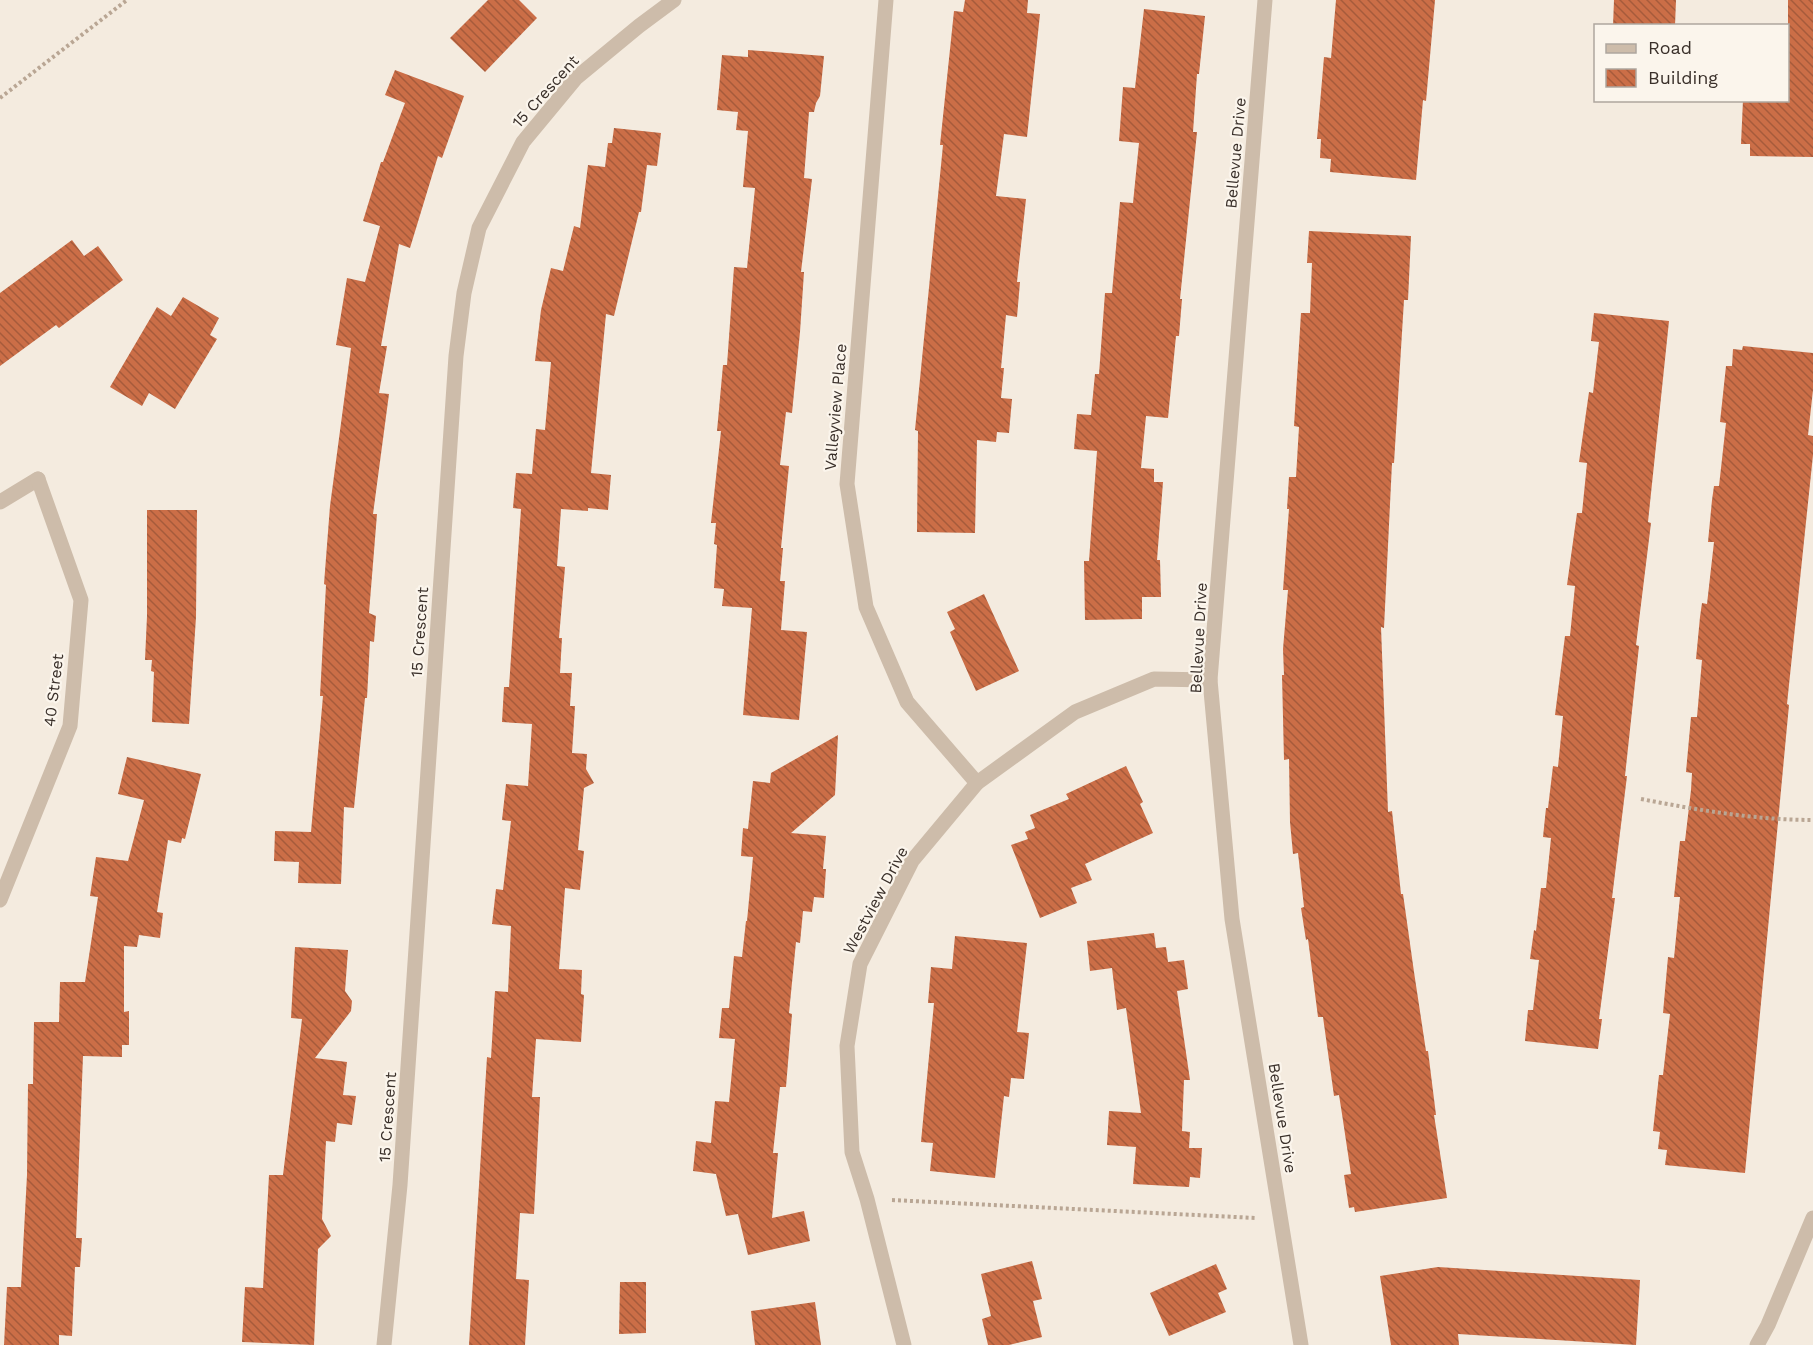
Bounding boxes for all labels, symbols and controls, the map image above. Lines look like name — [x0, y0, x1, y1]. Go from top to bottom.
legend — [1594, 24, 1789, 102]
text: Road — [1648, 37, 1692, 58]
street label: 15 Crescent — [508, 51, 583, 131]
text: Building — [1648, 67, 1718, 88]
street label: Bellevue Drive — [1221, 97, 1250, 209]
street label: Valleyview Place — [820, 343, 851, 471]
street label: Bellevue Drive — [1186, 582, 1211, 694]
street label: 15 Crescent — [407, 586, 432, 678]
street label: 40 Street — [40, 652, 67, 728]
street label: Westview Drive — [839, 843, 912, 957]
street label: Bellevue Drive — [1264, 1062, 1301, 1174]
street label: 15 Crescent — [375, 1071, 400, 1163]

